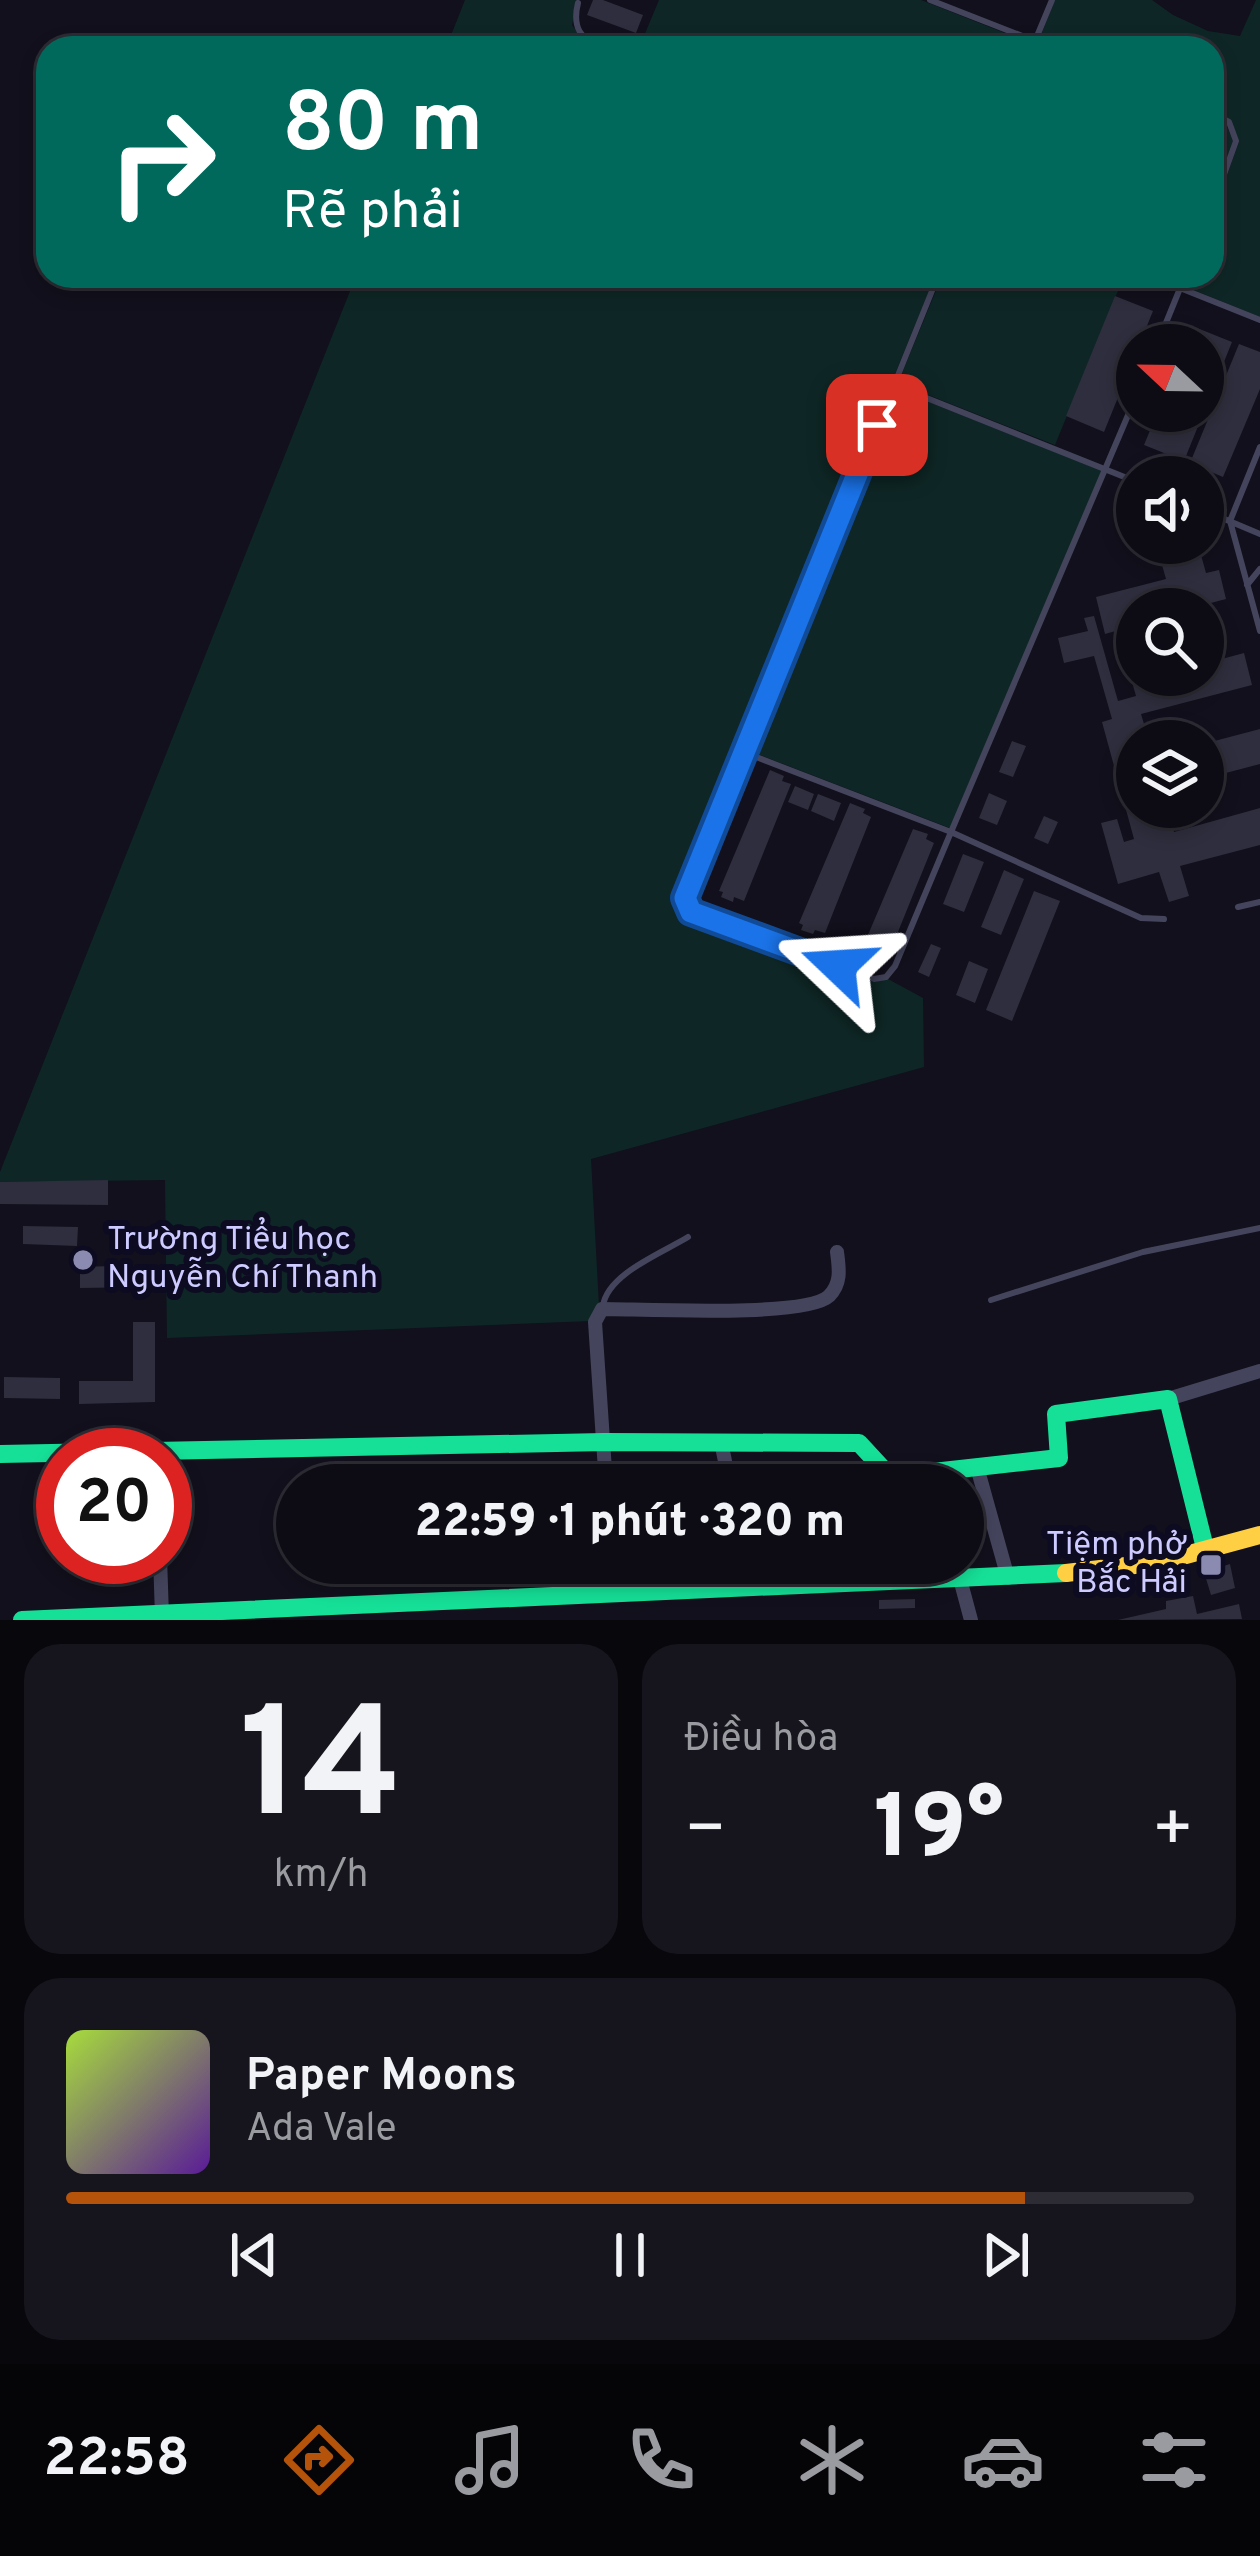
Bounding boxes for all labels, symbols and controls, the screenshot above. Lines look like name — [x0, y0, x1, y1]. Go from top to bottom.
text: 80 m — [282, 75, 483, 181]
icon: right — [84, 84, 240, 240]
text: Rẽ phải — [282, 179, 463, 248]
north arrow — [1116, 324, 1224, 432]
map controls — [1116, 324, 1224, 828]
pin — [826, 374, 928, 476]
icon: arrive — [844, 392, 910, 458]
button: sound — [1116, 456, 1224, 564]
button: search — [1116, 588, 1224, 696]
button: layers — [1116, 720, 1224, 828]
position arrow — [775, 903, 901, 1029]
place label: Trường Tiểu học Nguyễn Chí Thanh — [107, 1217, 378, 1300]
marker: Trường Tiểu học Nguyễn Chí Thanh — [70, 1247, 96, 1273]
speed limit sign: 20 — [36, 1428, 192, 1584]
text: 22:59 · 1 phút · 320 m — [415, 1495, 845, 1552]
place label: Tiệm phở Bắc Hải — [1046, 1525, 1187, 1605]
marker: Tiệm phở Bắc Hải — [1198, 1552, 1224, 1578]
text: 14 — [240, 1675, 402, 1873]
text: Điều hòa — [684, 1716, 838, 1765]
text: 19° — [874, 1776, 1004, 1889]
text: − — [684, 1791, 727, 1874]
text: + — [1151, 1791, 1194, 1874]
text: km/h — [274, 1852, 368, 1901]
text: Paper Moons — [246, 2049, 517, 2106]
text: Ada Vale — [246, 2106, 397, 2155]
icon: previous — [221, 2222, 287, 2288]
icon: pause — [597, 2222, 663, 2288]
icon: next — [973, 2222, 1039, 2288]
icon: directions — [277, 2418, 361, 2502]
icon: music — [448, 2418, 532, 2502]
icon: phone — [619, 2418, 703, 2502]
icon: climate — [790, 2418, 874, 2502]
icon: car — [961, 2418, 1045, 2502]
icon: filters — [1132, 2418, 1216, 2502]
text: 22:58 — [44, 2426, 190, 2495]

